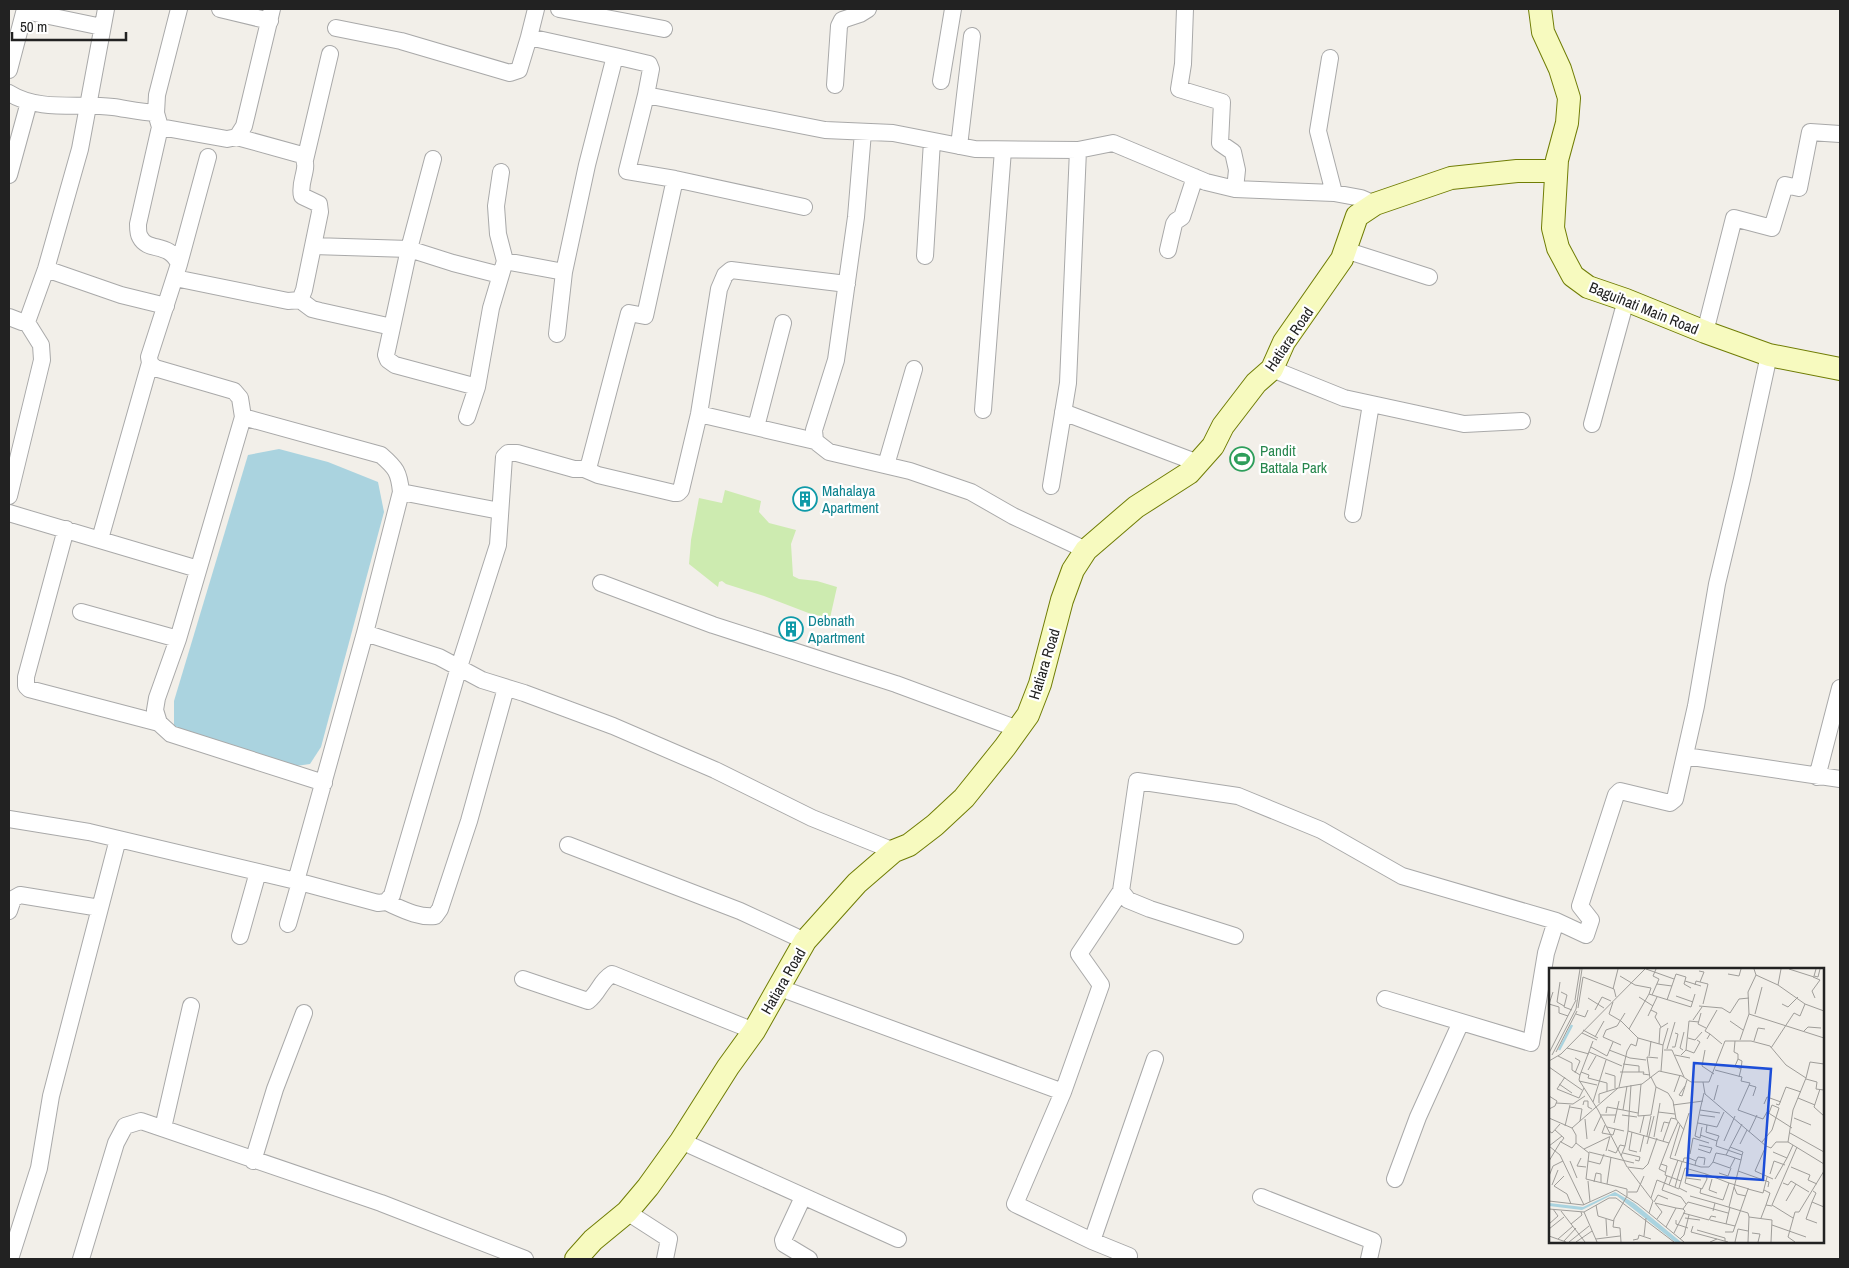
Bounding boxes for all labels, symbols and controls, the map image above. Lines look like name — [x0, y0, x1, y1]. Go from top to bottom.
scale bar — [12, 10, 126, 42]
text: 50 m — [20, 16, 47, 37]
street label: Baguihati Main Road — [1586, 276, 1702, 340]
street label: Hatiara Road — [1260, 303, 1318, 375]
place label: Pandit Battala Park — [1260, 440, 1328, 478]
sports icon: Pandit Battala Park — [1229, 446, 1255, 472]
place label: Mahalaya Apartment — [821, 480, 879, 518]
building icon: Mahalaya Apartment — [792, 486, 818, 512]
place label: Debnath Apartment — [807, 610, 865, 648]
building icon: Debnath Apartment — [778, 616, 804, 642]
street label: Hatiara Road — [1023, 626, 1065, 702]
street label: Hatiara Road — [756, 944, 810, 1018]
inset map — [1549, 968, 1824, 1243]

